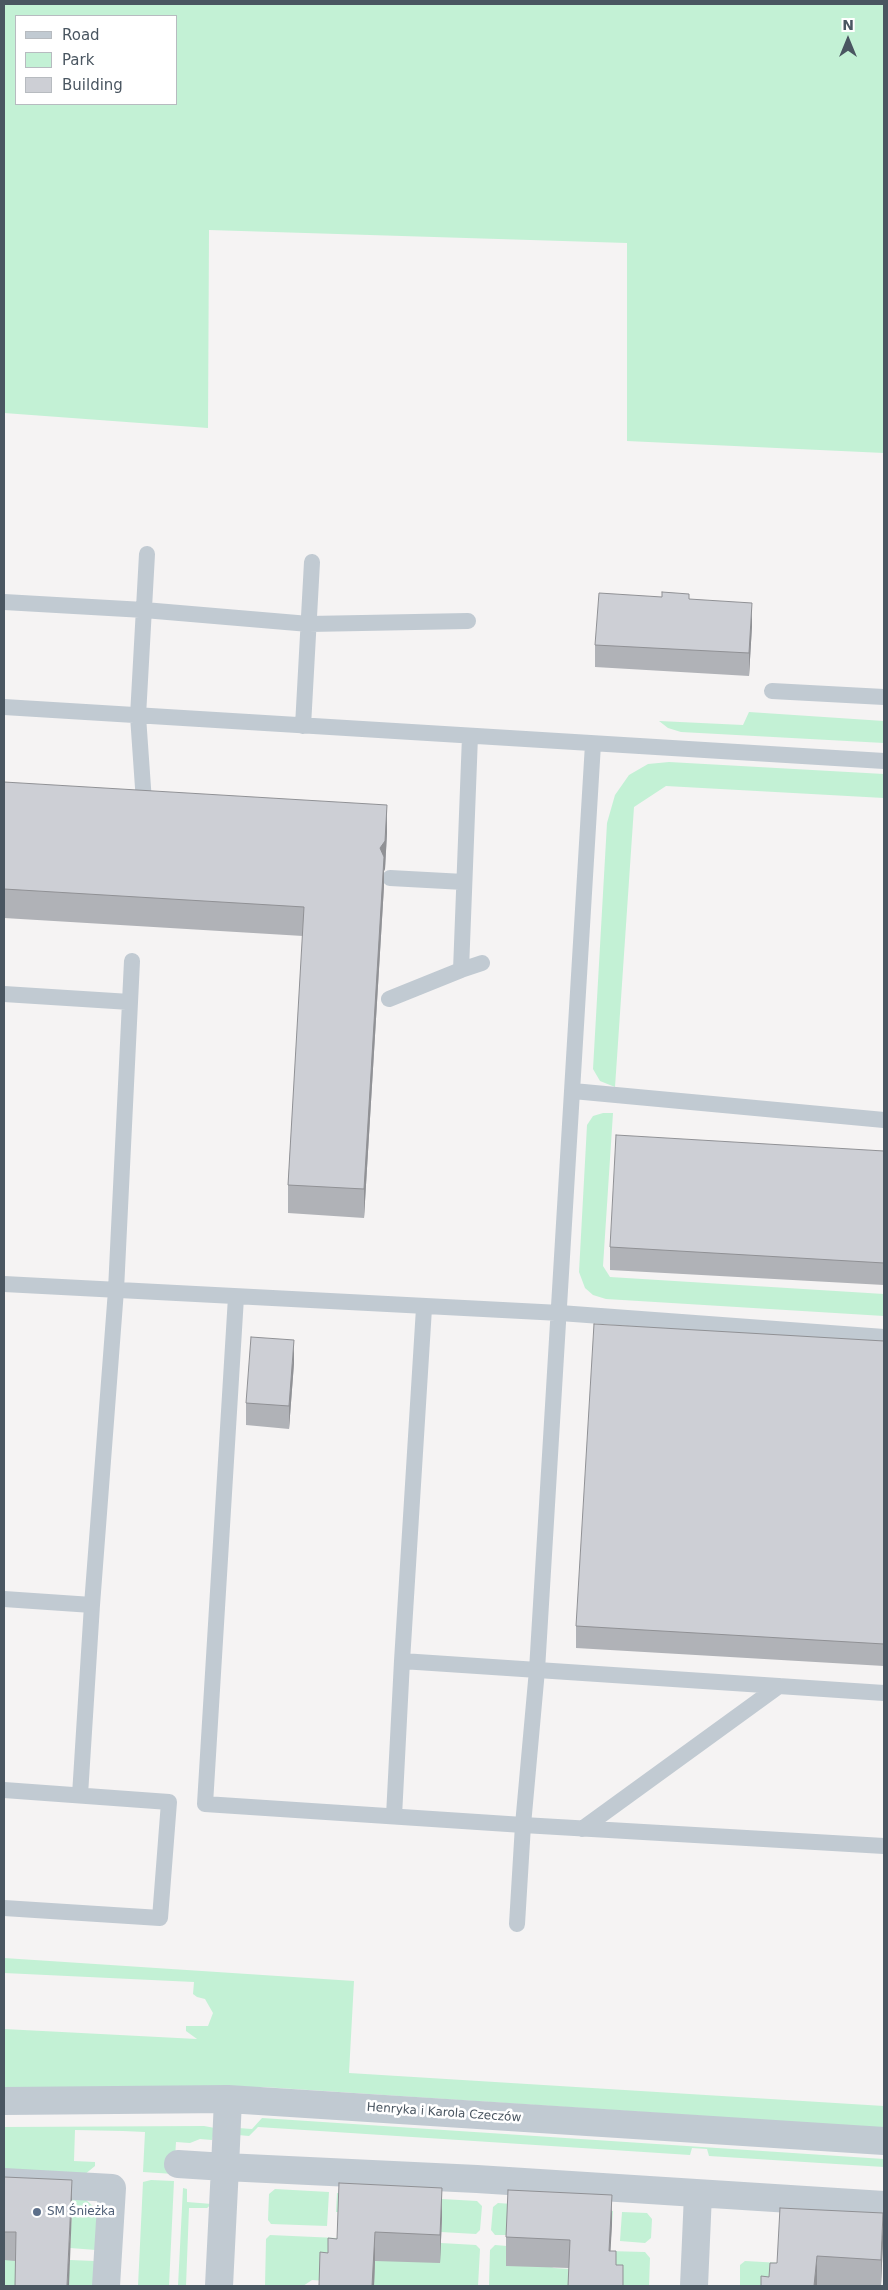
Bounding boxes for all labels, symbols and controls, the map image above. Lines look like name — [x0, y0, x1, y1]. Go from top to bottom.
legend — [15, 15, 178, 105]
north arrow — [823, 15, 873, 65]
text: N — [842, 17, 854, 33]
text: Road — [62, 26, 100, 44]
text: Park — [62, 51, 94, 69]
text: Building — [62, 76, 123, 94]
street label: Henryka i Karola Czeczów — [366, 2100, 522, 2126]
place label: SM Śnieżka — [47, 2205, 115, 2219]
marker: SM Śnieżka — [31, 2206, 43, 2218]

